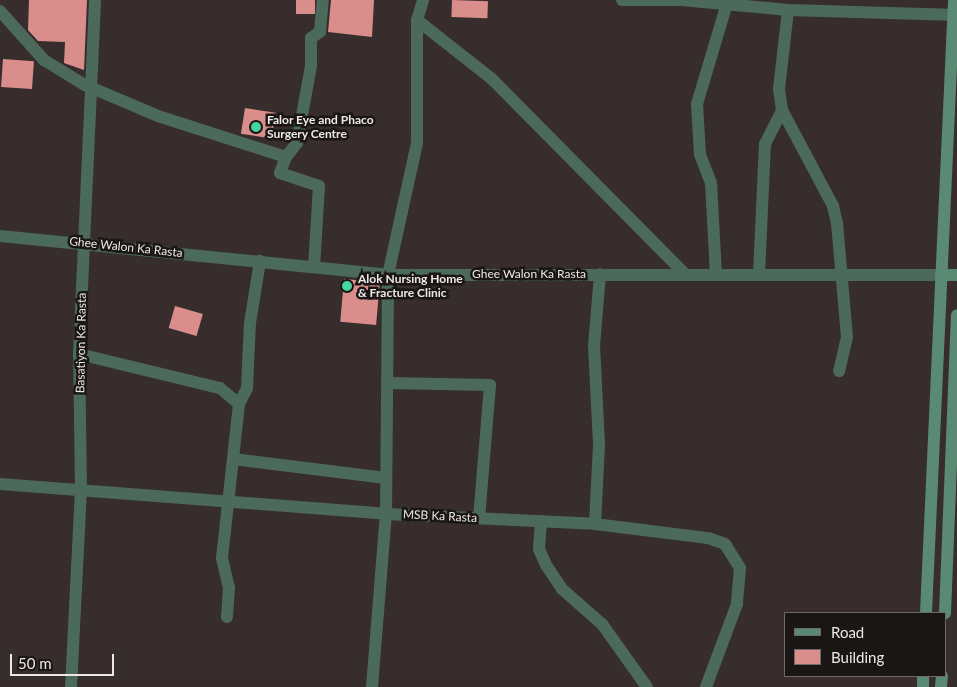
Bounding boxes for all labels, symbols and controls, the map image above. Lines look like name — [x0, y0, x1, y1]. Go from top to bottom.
place label: Falor Eye and Phaco Surgery Centre — [267, 113, 374, 141]
marker: Falor Eye and Phaco Surgery Centre — [249, 120, 263, 134]
street label: Ghee Walon Ka Rasta — [69, 234, 183, 260]
street label: Ghee Walon Ka Rasta — [472, 267, 586, 281]
place label: Alok Nursing Home & Fracture Clinic — [358, 272, 463, 300]
marker: Alok Nursing Home & Fracture Clinic — [340, 279, 354, 293]
street label: Basatiyon Ka Rasta — [73, 293, 89, 393]
street label: MSB Ka Rasta — [403, 507, 477, 525]
legend — [784, 612, 947, 677]
text: Road — [831, 623, 864, 641]
scale bar — [12, 644, 116, 676]
text: Building — [831, 648, 884, 666]
text: 50 m — [18, 654, 52, 672]

